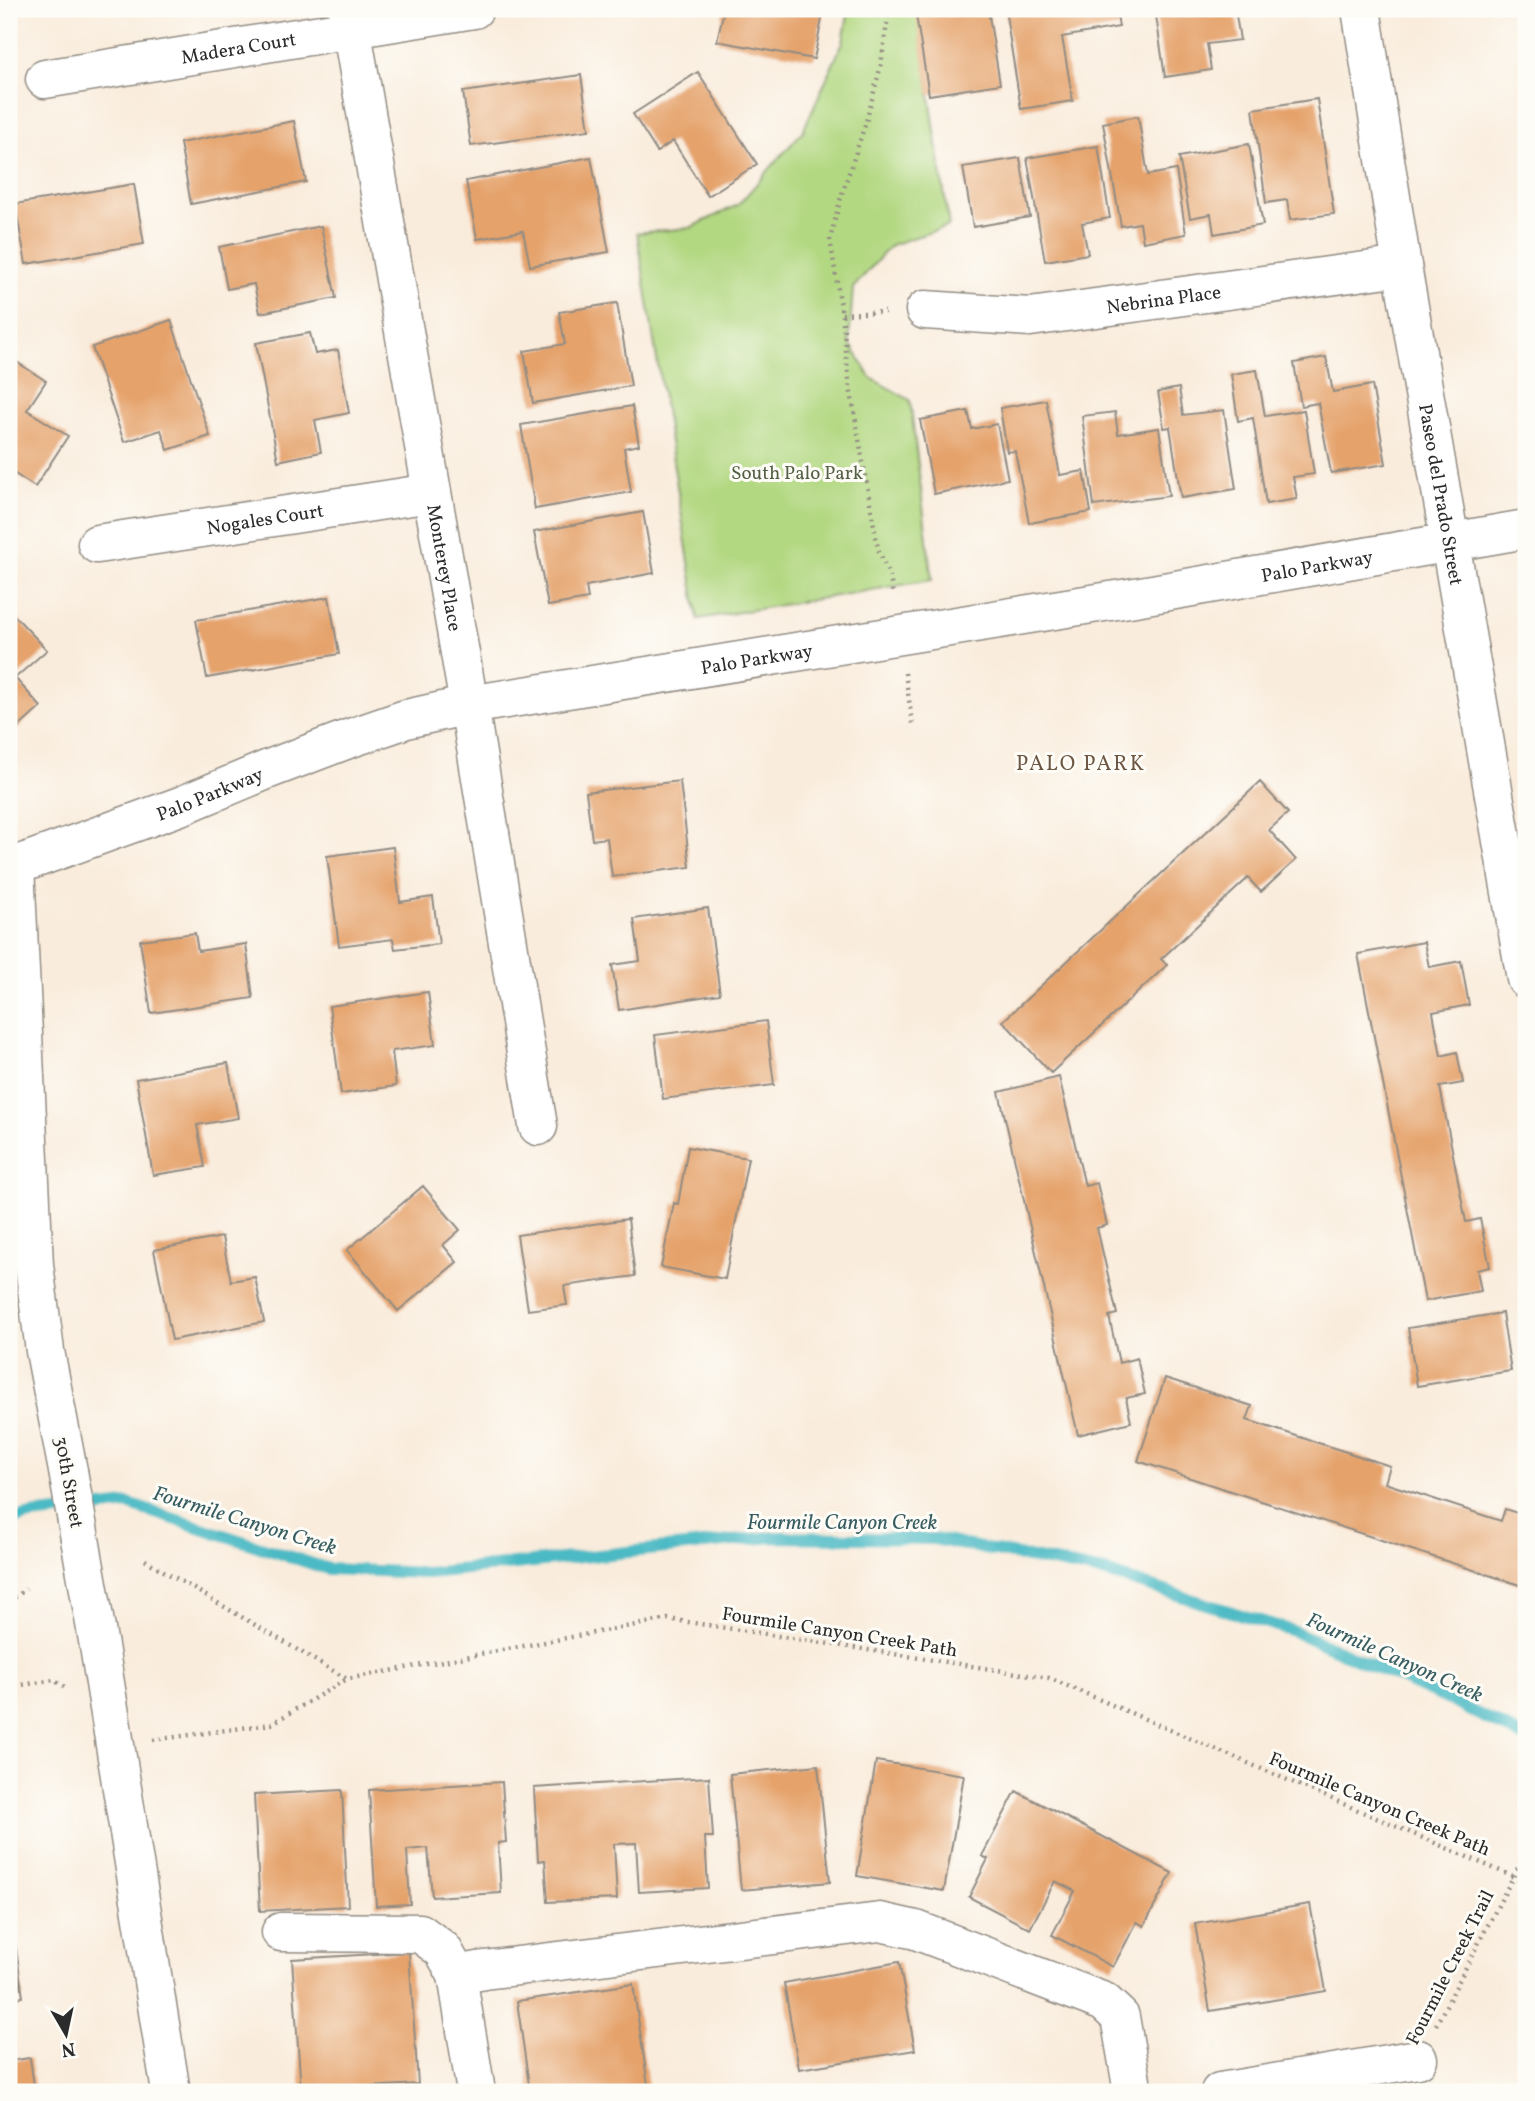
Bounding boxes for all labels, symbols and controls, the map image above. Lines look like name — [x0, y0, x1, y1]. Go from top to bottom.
street label: Madera Court — [179, 27, 298, 72]
street label: Nebrina Place — [1105, 280, 1223, 321]
street label: Paseo del Prado Street — [1411, 402, 1468, 588]
park label: South Palo Park — [731, 461, 863, 487]
street label: Nogales Court — [205, 499, 326, 542]
street label: Monterey Place — [419, 503, 467, 633]
street label: Palo Parkway — [1259, 545, 1375, 590]
street label: Palo Parkway — [699, 638, 815, 682]
district label: PALO PARK — [1016, 750, 1146, 779]
street label: Palo Parkway — [153, 762, 268, 828]
street label: 30th Street — [47, 1435, 89, 1530]
water label: Fourmile Canyon Creek — [149, 1480, 340, 1563]
water label: Fourmile Canyon Creek — [747, 1509, 938, 1538]
street label: Fourmile Canyon Creek Path — [720, 1602, 959, 1664]
water label: Fourmile Canyon Creek — [1301, 1606, 1488, 1711]
street label: Fourmile Canyon Creek Path — [1265, 1746, 1494, 1863]
street label: Fourmile Creek Trail — [1400, 1886, 1501, 2050]
north arrow — [32, 2000, 102, 2070]
text: N — [59, 2035, 77, 2063]

